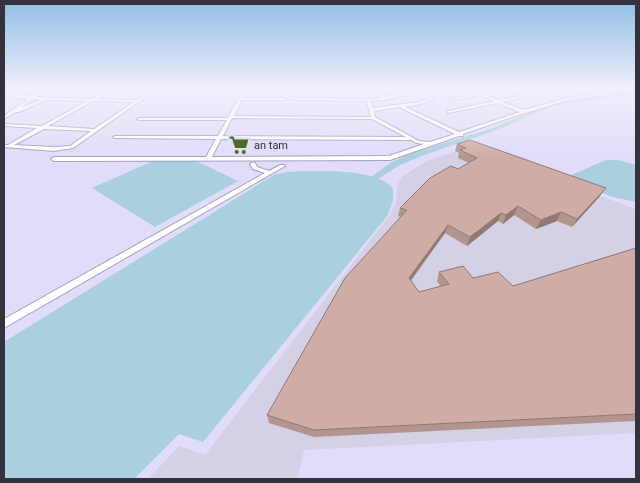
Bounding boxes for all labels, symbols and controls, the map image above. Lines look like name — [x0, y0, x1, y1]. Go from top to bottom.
supermarket icon: an tam — [228, 134, 250, 156]
place label: an tam — [254, 139, 288, 152]

